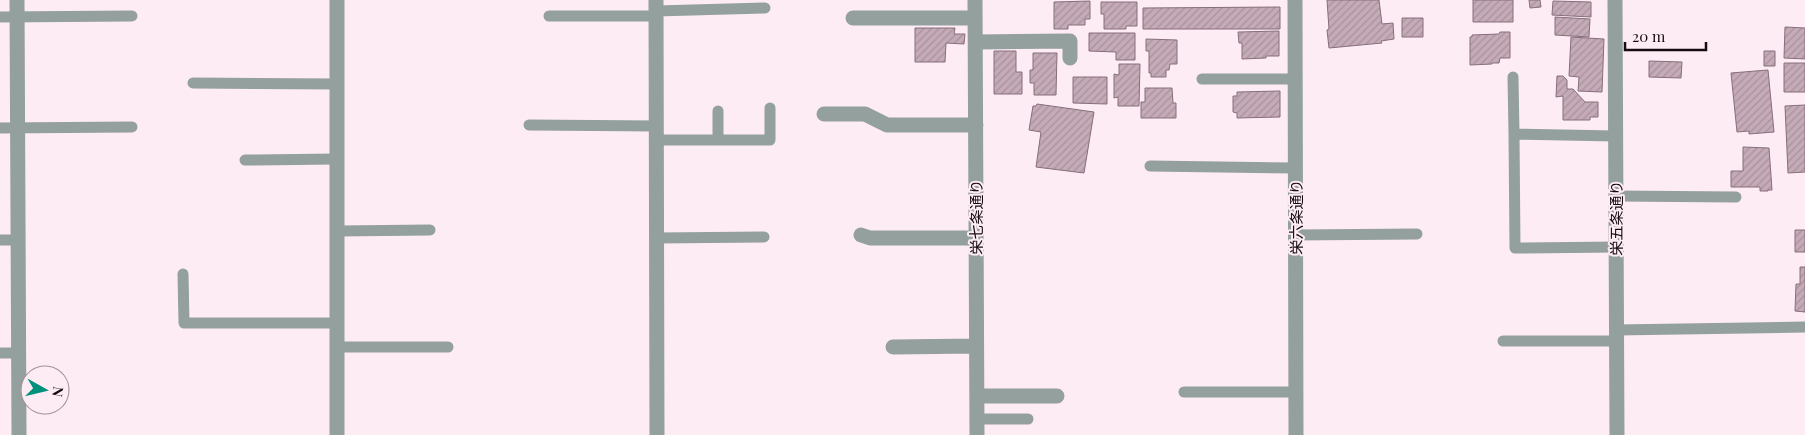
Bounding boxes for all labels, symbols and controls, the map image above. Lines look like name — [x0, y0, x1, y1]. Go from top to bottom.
scale bar — [1625, 20, 1706, 52]
text: 20 m — [1632, 26, 1666, 46]
street label: 栄七条通り — [966, 179, 986, 255]
street label: 栄六条通り — [1286, 179, 1306, 255]
street label: 栄五条通り — [1606, 180, 1626, 256]
north arrow — [20, 365, 70, 415]
text: N — [48, 386, 68, 398]

